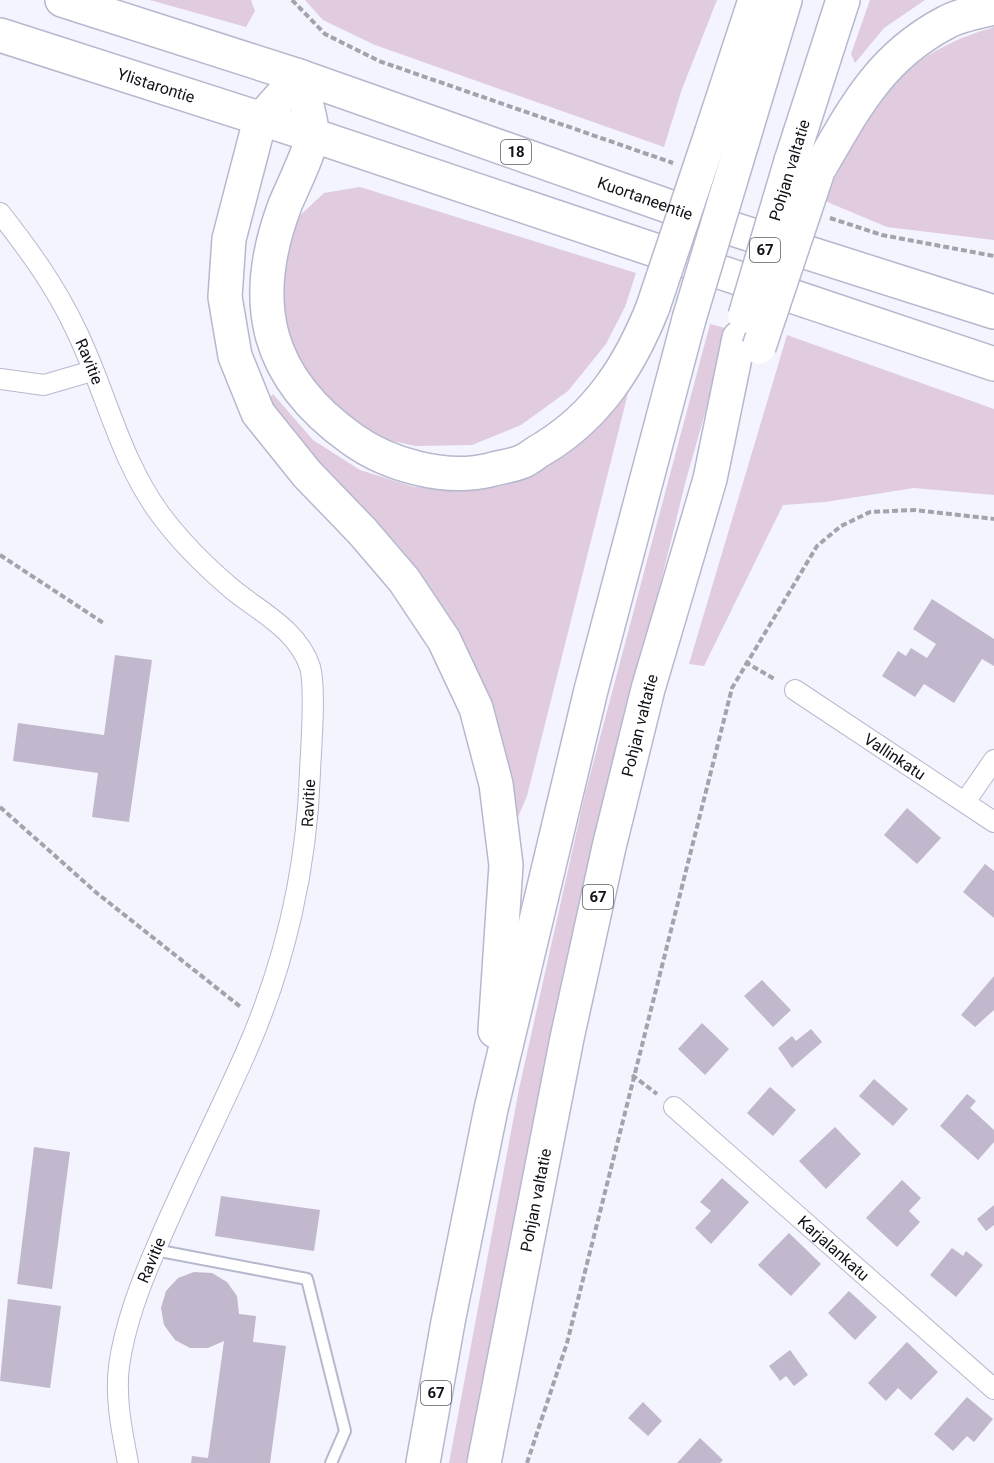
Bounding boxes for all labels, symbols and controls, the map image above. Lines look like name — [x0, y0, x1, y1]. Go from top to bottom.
street label: Ylistarontie — [115, 64, 197, 107]
street label: Pohjan valtatie — [765, 117, 814, 223]
road number: 18 — [501, 140, 531, 164]
street label: Kuortaneentie — [595, 173, 695, 224]
road number: 67 — [750, 238, 780, 262]
street label: Ravitie — [71, 336, 107, 387]
street label: Pohjan valtatie — [618, 672, 662, 779]
street label: Vallinkatu — [860, 730, 929, 784]
street label: Ravitie — [298, 779, 319, 827]
road number: 67 — [583, 885, 613, 909]
street label: Pohjan valtatie — [516, 1147, 555, 1253]
street label: Karjalankatu — [794, 1212, 873, 1285]
street label: Ravitie — [133, 1235, 170, 1286]
road number: 67 — [421, 1381, 451, 1405]

